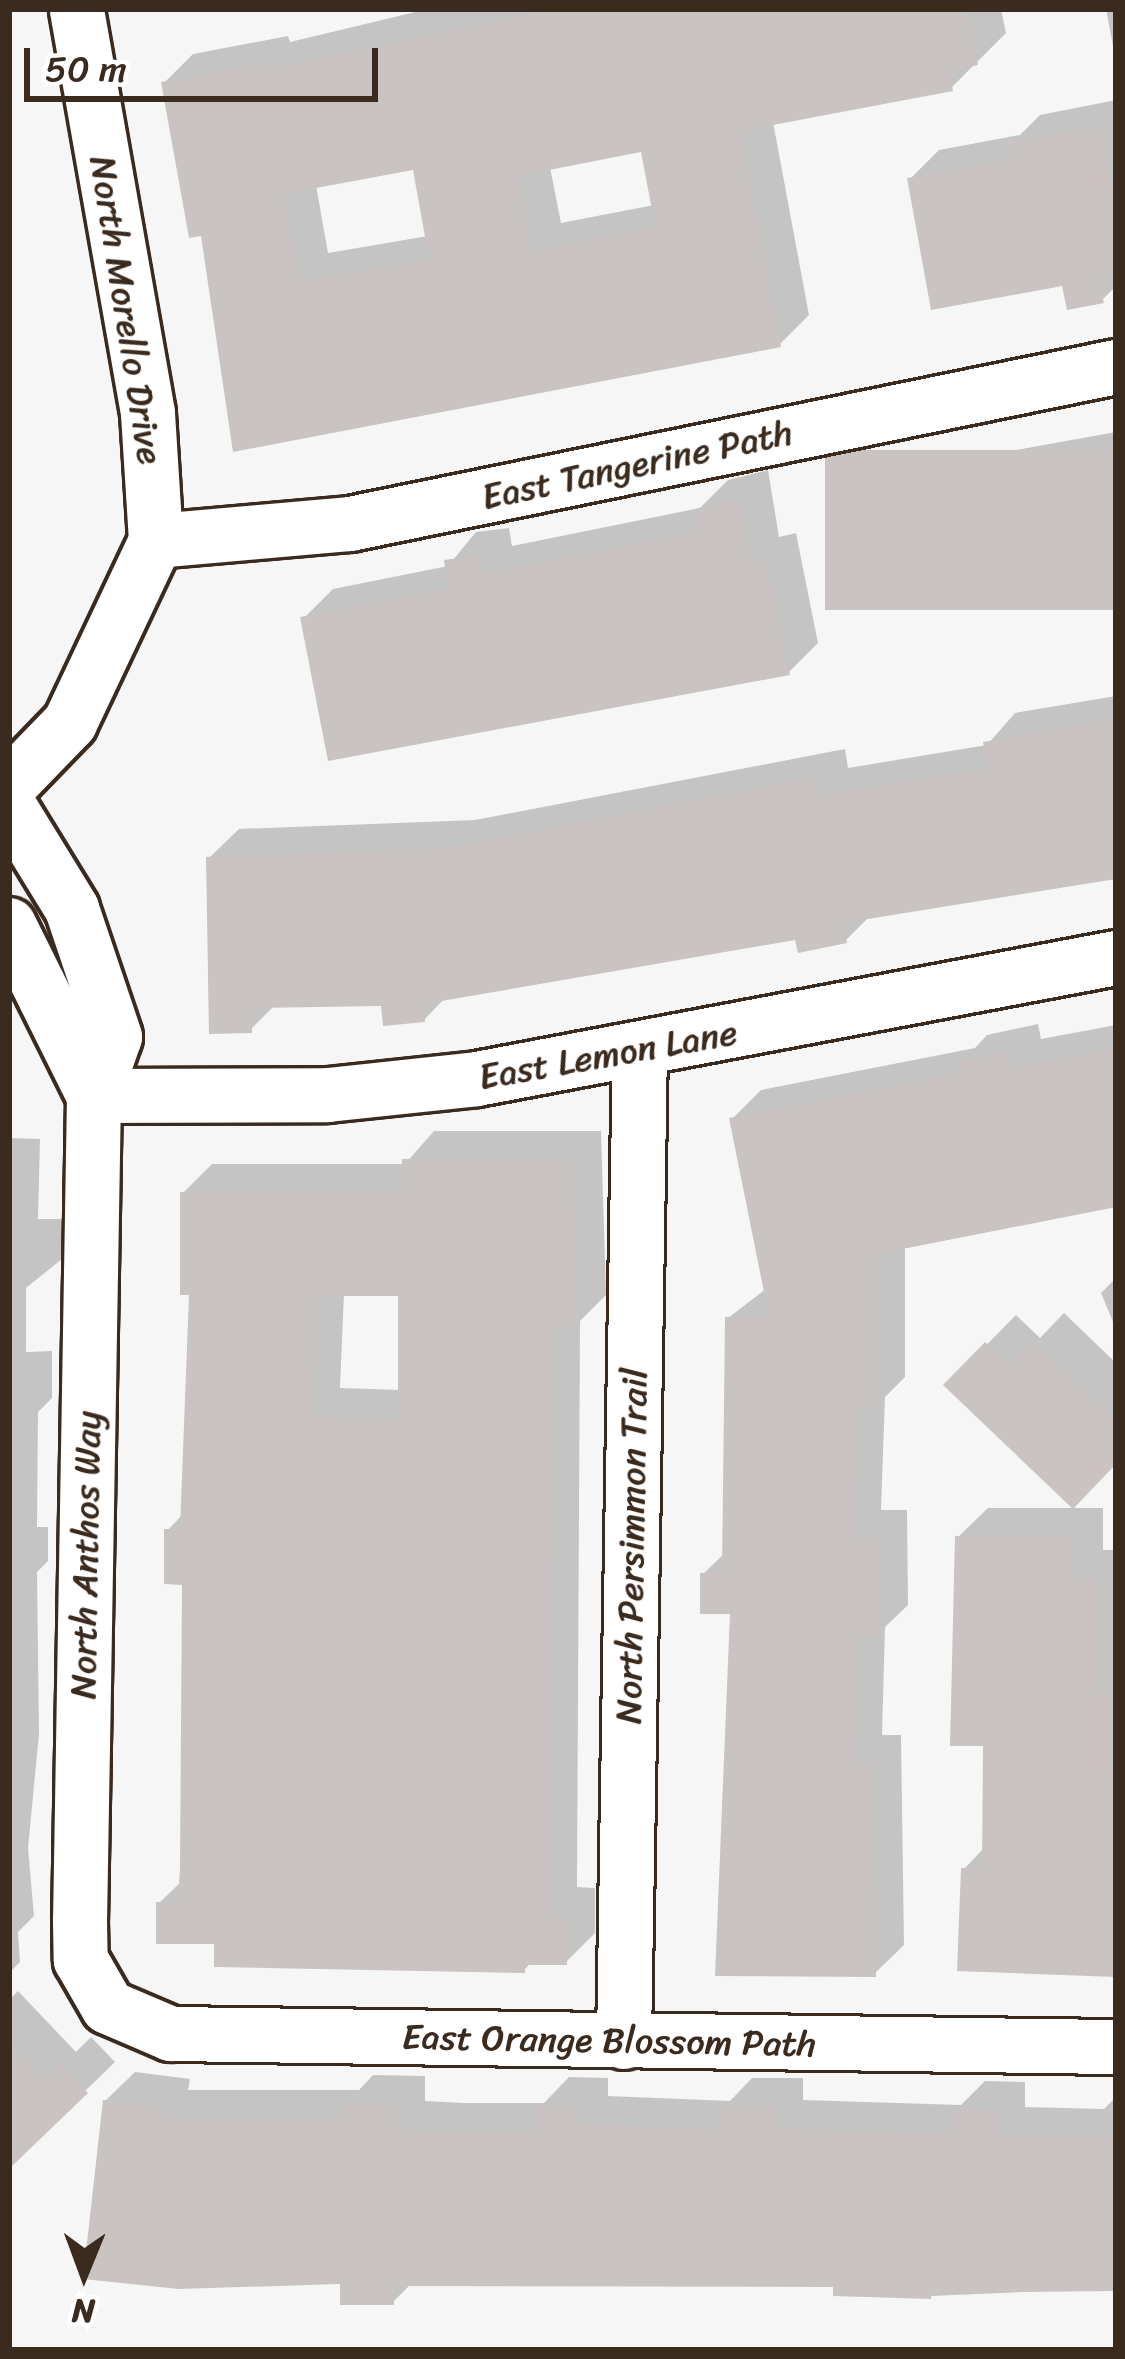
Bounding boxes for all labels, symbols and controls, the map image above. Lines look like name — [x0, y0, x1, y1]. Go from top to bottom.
scale bar — [30, 24, 384, 98]
text: 50 m — [45, 37, 127, 101]
street label: North Morello Drive — [80, 153, 172, 467]
street label: East Tangerine Path — [477, 411, 797, 519]
street label: East Lemon Lane — [475, 1011, 741, 1099]
street label: North Persimmon Trail — [607, 1368, 657, 1724]
street label: North Anthos Way — [62, 1411, 110, 1699]
street label: East Orange Blossom Path — [402, 2016, 816, 2066]
north arrow — [24, 2215, 144, 2335]
text: N — [71, 2282, 95, 2340]

